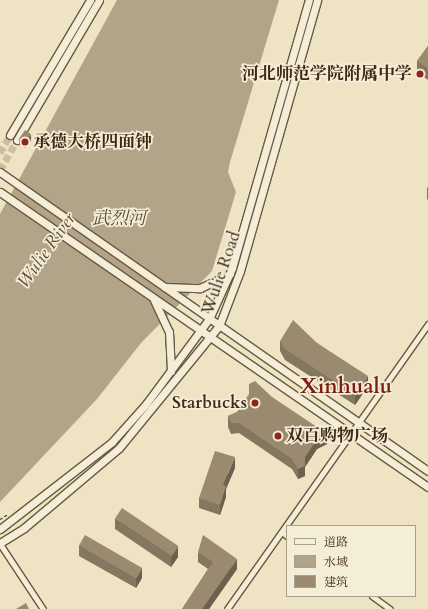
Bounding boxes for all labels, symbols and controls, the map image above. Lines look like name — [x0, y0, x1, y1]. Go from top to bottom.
place label: 河北师范学院附属中学 — [242, 64, 412, 84]
marker: 河北师范学院附属中学 — [415, 69, 425, 79]
place label: 承德大桥四面钟 — [33, 132, 152, 152]
marker: 承德大桥四面钟 — [20, 137, 30, 147]
water label: 武烈河 — [92, 208, 146, 230]
water label: Wulie River — [13, 209, 81, 293]
street label: Wulie Road — [197, 229, 245, 317]
district label: Xinhualu — [300, 374, 392, 400]
place label: Starbucks — [172, 393, 247, 413]
marker: Starbucks — [250, 398, 260, 408]
place label: 双百购物广场 — [286, 426, 388, 446]
marker: 双百购物广场 — [273, 431, 283, 441]
legend — [286, 525, 416, 597]
text: 道路 — [324, 534, 348, 550]
text: 水域 — [324, 554, 348, 570]
text: 建筑 — [324, 574, 348, 590]

